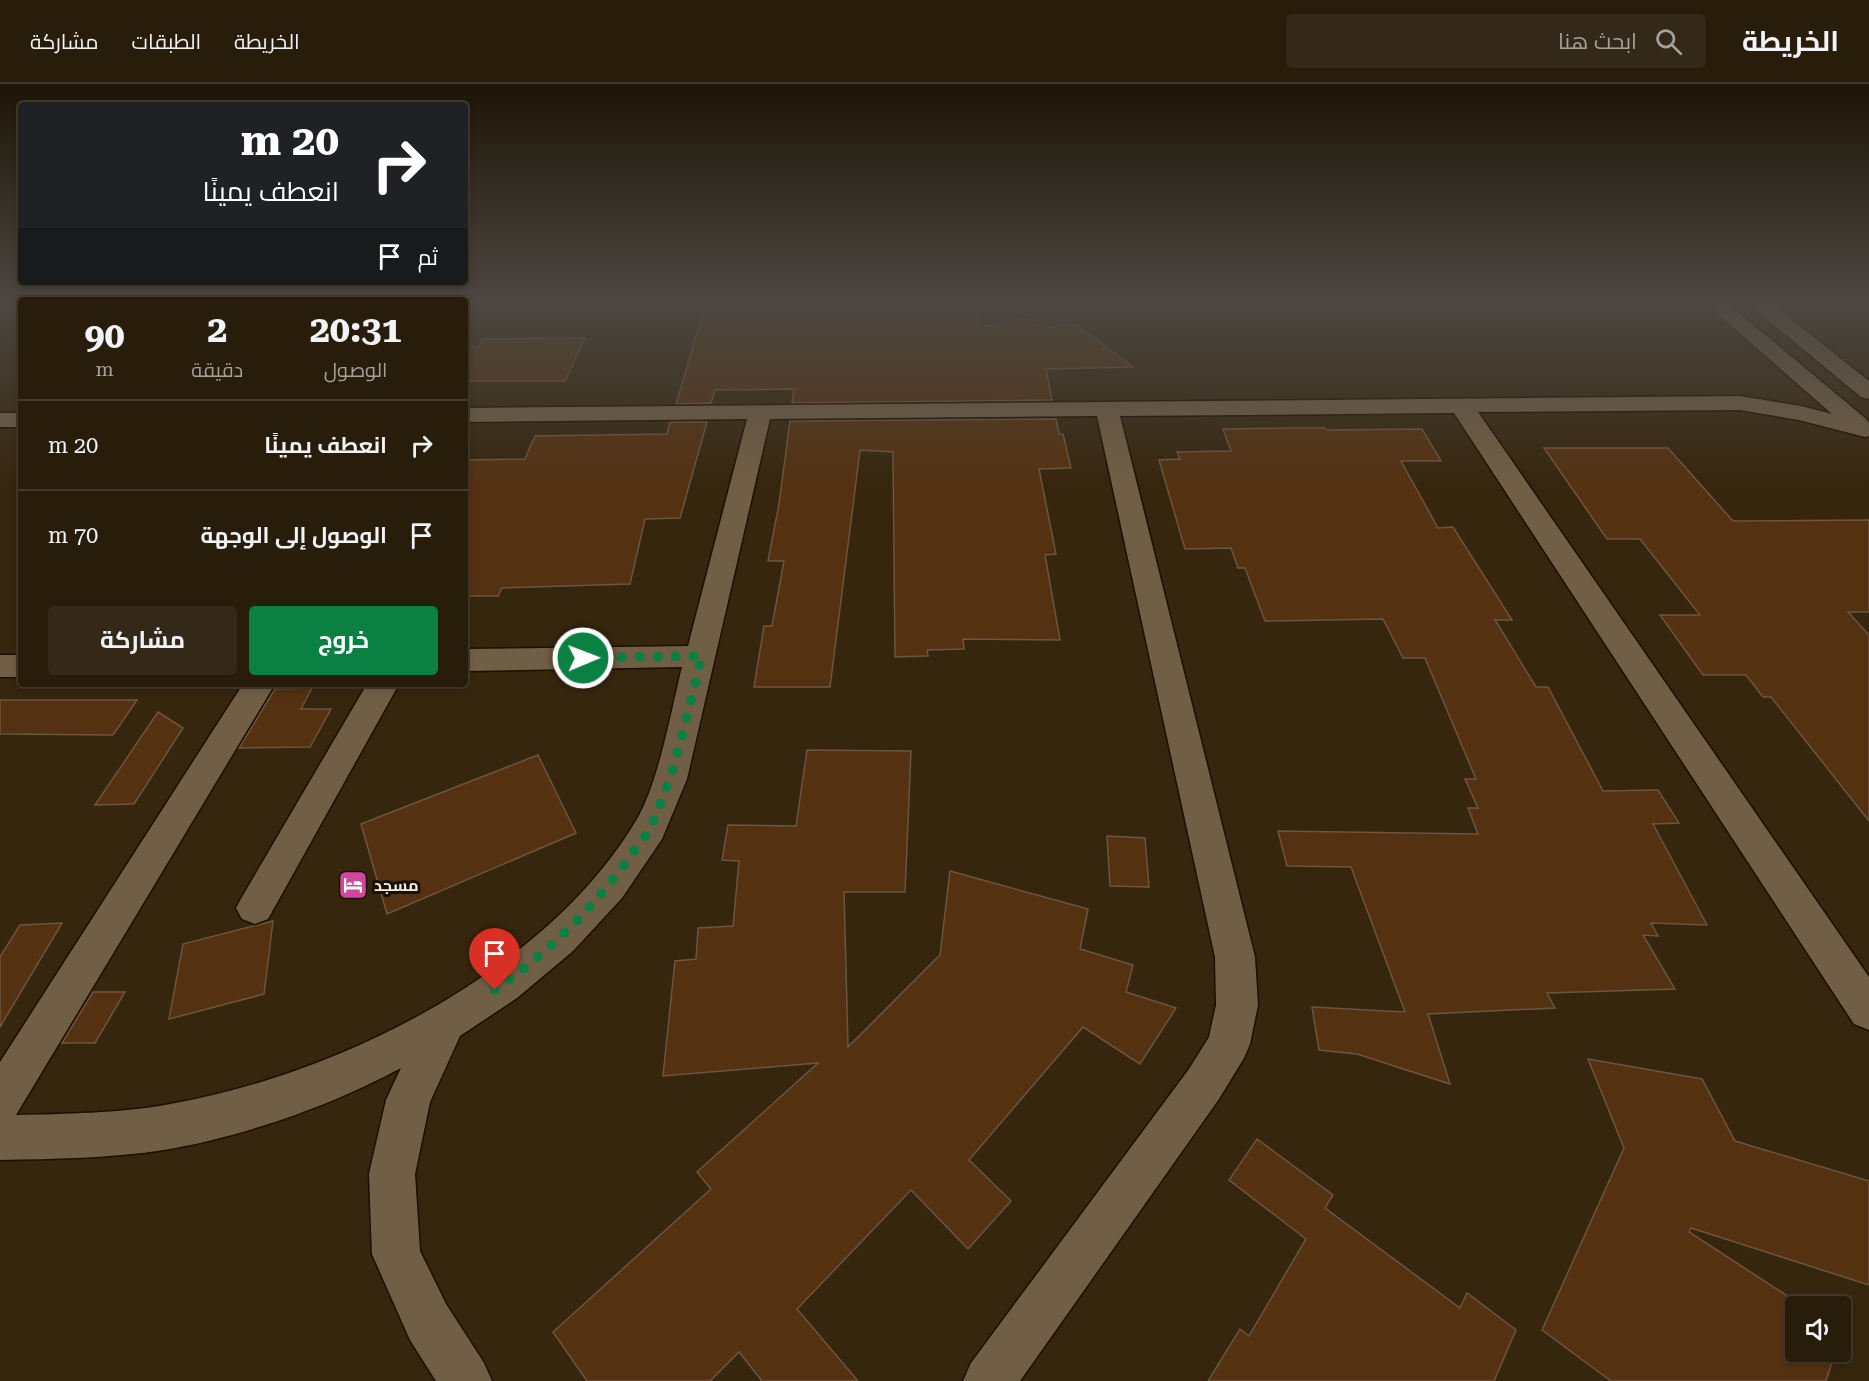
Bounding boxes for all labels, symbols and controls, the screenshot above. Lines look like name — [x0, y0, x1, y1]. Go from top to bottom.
search box — [1286, 14, 1706, 68]
icon: search — [1652, 25, 1685, 58]
text: الخريطة — [1742, 25, 1839, 58]
text: ابحث هنا — [1558, 29, 1637, 54]
text: مشاركة — [30, 30, 99, 54]
text: الطبقات — [132, 30, 201, 54]
text: الخريطة — [234, 30, 300, 54]
text: 20 m — [241, 116, 339, 165]
icon: right — [360, 126, 438, 204]
text: انعطف يمينًا — [203, 176, 339, 208]
icon: arrive — [373, 240, 406, 273]
text: ثم — [418, 245, 438, 270]
text: 2 — [207, 309, 227, 351]
text: 20:31 — [310, 309, 402, 351]
text: 90 — [84, 315, 125, 357]
text: m — [95, 357, 114, 381]
text: دقيقة — [191, 358, 243, 382]
text: الوصول — [324, 358, 387, 382]
icon: right — [405, 429, 438, 462]
text: 20 m — [48, 433, 98, 458]
text: انعطف يمينًا — [264, 433, 387, 458]
icon: arrive — [405, 519, 438, 552]
text: 70 m — [48, 523, 98, 548]
text: الوصول إلى الوجهة — [201, 523, 387, 548]
button: مشاركة — [48, 606, 237, 675]
button: خروج — [249, 606, 438, 675]
position arrow — [551, 626, 615, 690]
hotel icon: مسجد — [337, 869, 369, 901]
place label: مسجد — [374, 876, 419, 895]
pin — [469, 928, 520, 990]
icon: arrive — [478, 937, 511, 970]
map controls — [1785, 1296, 1851, 1362]
button: sound — [1785, 1296, 1851, 1362]

